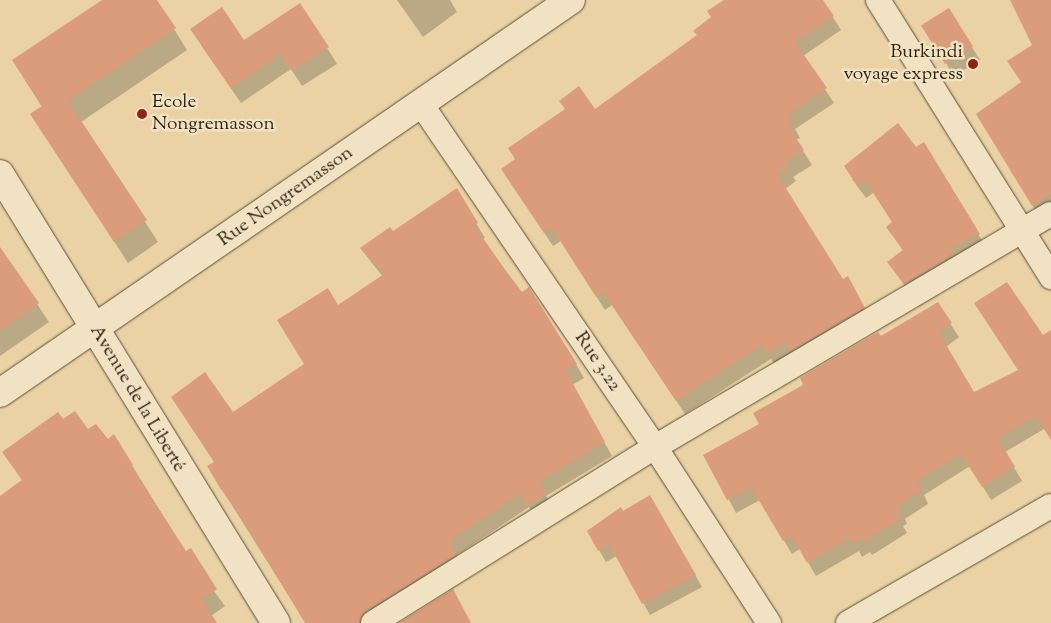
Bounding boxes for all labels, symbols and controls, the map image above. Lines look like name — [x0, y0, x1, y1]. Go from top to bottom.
place label: Burkindi voyage express — [843, 42, 963, 86]
marker: Burkindi voyage express — [967, 58, 979, 70]
place label: Ecole Nongremasson — [152, 92, 275, 136]
marker: Ecole Nongremasson — [136, 108, 148, 120]
street label: Rue Nongremasson — [214, 142, 358, 252]
street label: Avenue de la Liberté — [84, 321, 190, 477]
street label: Rue 3.22 — [569, 328, 625, 396]

